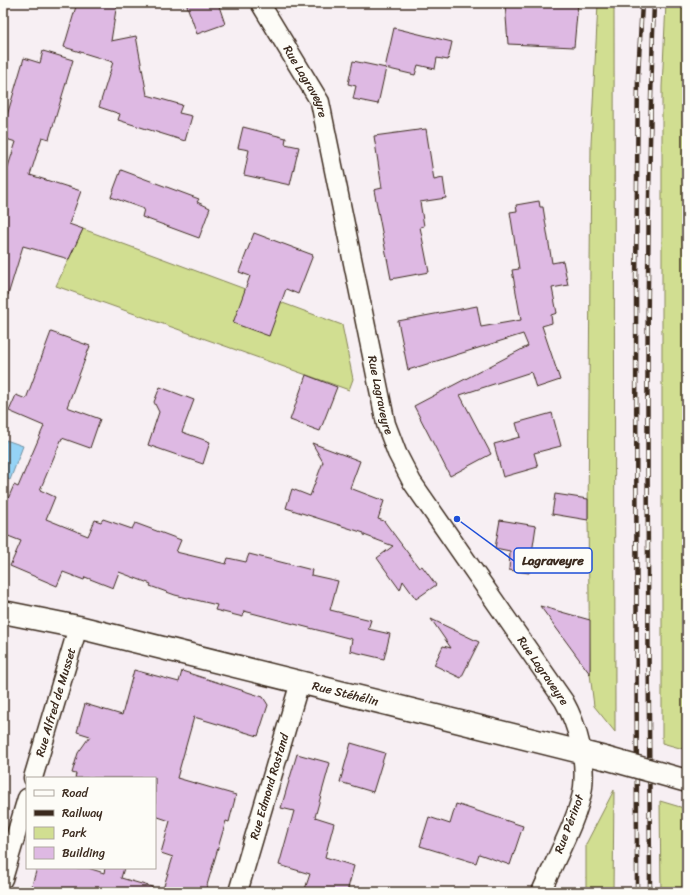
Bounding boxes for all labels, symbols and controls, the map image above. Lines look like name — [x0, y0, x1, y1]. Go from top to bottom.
street label: Rue Lagraveyre — [277, 41, 334, 120]
street label: Rue Lagraveyre — [361, 354, 400, 438]
callout: Lagraveyre — [514, 548, 592, 573]
text: Lagraveyre — [522, 549, 584, 572]
street label: Rue Lagraveyre — [511, 632, 575, 710]
street label: Rue Alfred de Musset — [29, 645, 82, 760]
street label: Rue Stéhélin — [310, 675, 381, 712]
street label: Rue Edmond Rostand — [243, 730, 295, 842]
legend — [26, 777, 156, 869]
text: Road — [62, 782, 89, 804]
street label: Rue Périnot — [548, 790, 591, 857]
text: Railway — [62, 802, 103, 824]
text: Park — [62, 822, 87, 844]
text: Building — [62, 842, 105, 864]

